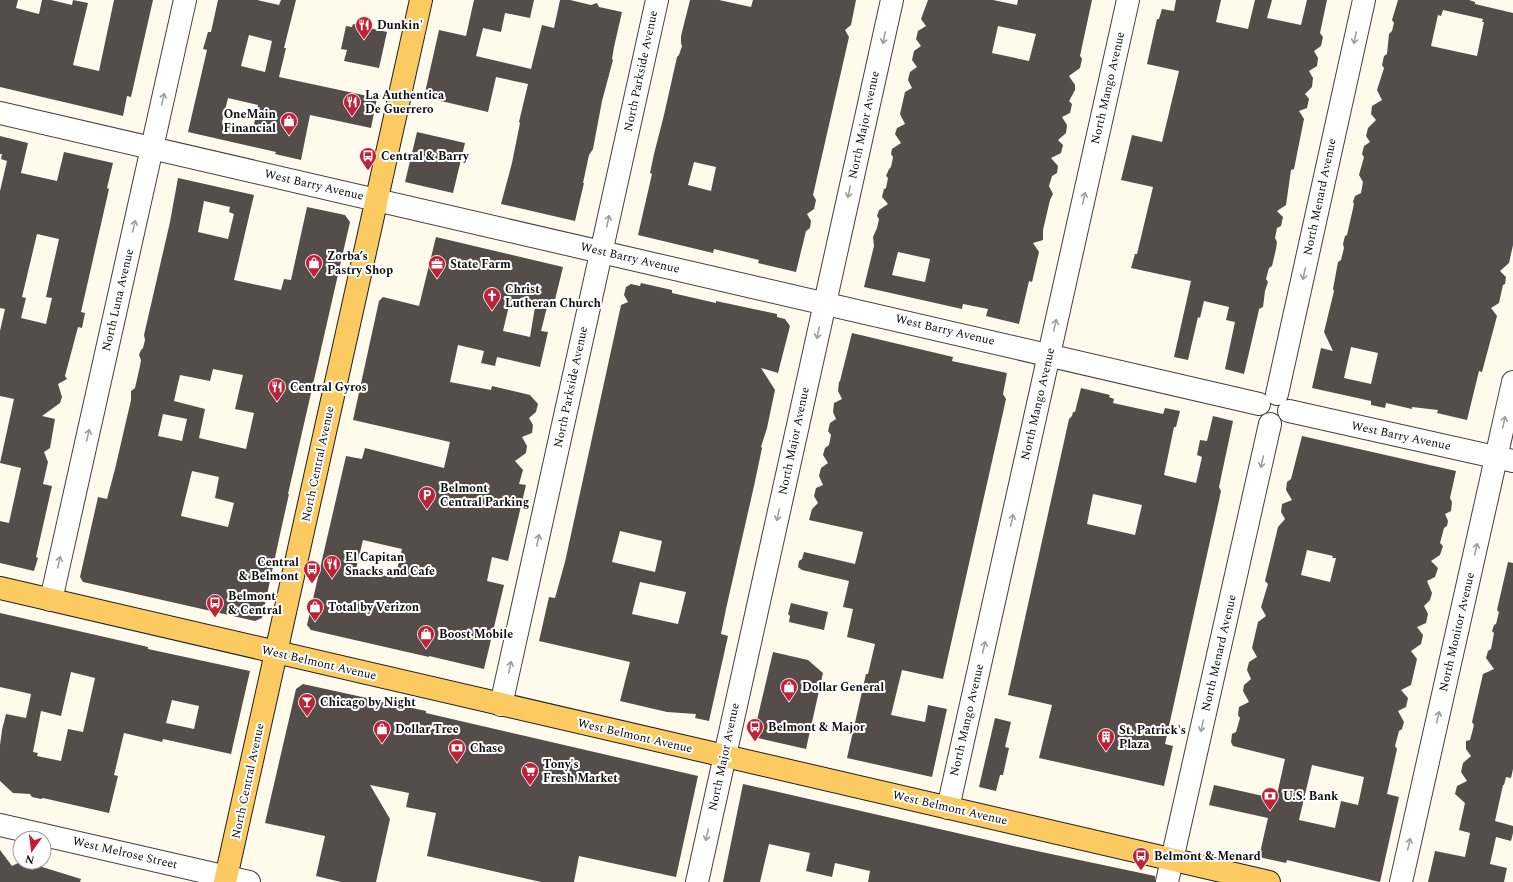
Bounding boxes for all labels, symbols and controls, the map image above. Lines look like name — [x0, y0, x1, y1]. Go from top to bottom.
street label: North Parkside Avenue — [619, 8, 663, 133]
restaurant icon: Dunkin' — [354, 15, 374, 40]
place label: Dunkin' — [377, 16, 423, 35]
street label: North Mango Avenue — [1086, 30, 1130, 146]
one-way arrow — [879, 31, 887, 44]
one-way arrow — [1351, 31, 1359, 44]
street label: North Major Avenue — [843, 69, 885, 181]
place label: La Authentica De Guerrero — [365, 86, 445, 119]
restaurant icon: La Authentica De Guerrero — [342, 92, 362, 117]
one-way arrow — [159, 93, 167, 106]
place label: OneMain Financial — [224, 105, 277, 138]
shop icon: OneMain Financial — [279, 111, 299, 136]
street label: North Menard Avenue — [1298, 137, 1342, 257]
bus stop icon: Central & Barry — [358, 146, 378, 171]
place label: Central & Barry — [381, 147, 470, 166]
street label: West Barry Avenue — [262, 164, 366, 206]
one-way arrow — [845, 185, 853, 198]
one-way arrow — [1080, 192, 1088, 205]
one-way arrow — [605, 215, 613, 228]
one-way arrow — [131, 220, 139, 233]
street label: West Barry Avenue — [578, 237, 682, 279]
street label: North Luna Avenue — [97, 247, 139, 353]
place label: Zorba’s Pastry Shop — [327, 247, 393, 280]
shop icon: Zorba’s Pastry Shop — [304, 253, 324, 278]
office icon: State Farm — [427, 254, 447, 279]
place label: State Farm — [450, 255, 511, 274]
one-way arrow — [1299, 268, 1307, 281]
place label: Christ Lutheran Church — [505, 280, 601, 313]
church icon: Christ Lutheran Church — [482, 286, 502, 311]
street label: West Barry Avenue — [893, 309, 997, 351]
one-way arrow — [1052, 318, 1060, 331]
street label: North Parkside Avenue — [549, 324, 593, 449]
one-way arrow — [814, 326, 822, 339]
street label: North Mango Avenue — [1016, 346, 1060, 462]
restaurant icon: Central Gyros — [267, 377, 287, 402]
place label: Central Gyros — [290, 378, 367, 397]
street label: North Major Avenue — [773, 385, 815, 497]
street label: North Central Avenue — [296, 404, 340, 524]
street label: West Barry Avenue — [1349, 416, 1453, 456]
one-way arrow — [1501, 416, 1508, 429]
one-way arrow — [84, 429, 92, 442]
one-way arrow — [1257, 455, 1265, 468]
place label: Belmont Central Parking — [440, 479, 529, 512]
parking icon: Belmont Central Parking — [417, 485, 437, 510]
one-way arrow — [774, 508, 782, 521]
one-way arrow — [1008, 514, 1016, 527]
one-way arrow — [534, 534, 542, 547]
one-way arrow — [1472, 543, 1480, 556]
place label: El Capitan Snacks and Cafe — [345, 548, 435, 581]
place label: Central & Belmont — [239, 553, 299, 586]
restaurant icon: El Capitan Snacks and Cafe — [322, 554, 342, 579]
one-way arrow — [56, 556, 64, 569]
bus stop icon: Central & Belmont — [302, 559, 322, 584]
street label: North Monitor Avenue — [1434, 570, 1480, 693]
place label: Belmont & Central — [228, 587, 282, 620]
bus stop icon: Belmont & Central — [205, 593, 225, 618]
street label: North Menard Avenue — [1196, 593, 1242, 713]
shop icon: Total by Verizon — [305, 597, 325, 622]
place label: Total by Verizon — [328, 598, 420, 617]
shop icon: Boost Mobile — [416, 624, 436, 649]
place label: Boost Mobile — [439, 625, 513, 644]
street label: West Belmont Avenue — [260, 641, 379, 686]
one-way arrow — [980, 641, 988, 654]
one-way arrow — [506, 660, 514, 673]
street label: North Mango Avenue — [945, 662, 989, 778]
shop icon: Dollar General — [779, 677, 799, 702]
place label: Dollar General — [802, 678, 884, 697]
bar icon: Chicago by Night — [297, 692, 317, 717]
place label: Chicago by Night — [320, 693, 416, 712]
street label: North Major Avenue — [703, 701, 745, 813]
one-way arrow — [1434, 711, 1442, 724]
street label: West Belmont Avenue — [576, 714, 695, 759]
bus stop icon: Belmont & Major — [745, 717, 765, 742]
place label: Belmont & Major — [768, 718, 866, 737]
shop icon: Dollar Tree — [372, 719, 392, 744]
one-way arrow — [1198, 719, 1206, 732]
place label: Dollar Tree — [395, 720, 459, 739]
street label: North Central Avenue — [226, 721, 270, 841]
place label: St. Patrick's Plaza — [1119, 721, 1186, 754]
building icon: St. Patrick's Plaza — [1096, 727, 1116, 752]
bank icon: Chase — [447, 738, 467, 763]
place label: Chase — [470, 739, 503, 758]
place label: Tony's Fresh Market — [543, 755, 618, 788]
supermarket icon: Tony's Fresh Market — [520, 761, 540, 786]
street label: West Belmont Avenue — [891, 786, 1010, 831]
bank icon: U.S. Bank — [1260, 786, 1280, 811]
place label: U.S. Bank — [1283, 787, 1339, 806]
one-way arrow — [703, 829, 710, 842]
north arrow — [12, 830, 52, 870]
street label: West Melrose Street — [71, 832, 179, 874]
one-way arrow — [1406, 838, 1414, 851]
bus stop icon: Belmont & Menard — [1131, 846, 1151, 871]
place label: Belmont & Menard — [1154, 847, 1261, 866]
text: N — [23, 850, 36, 869]

